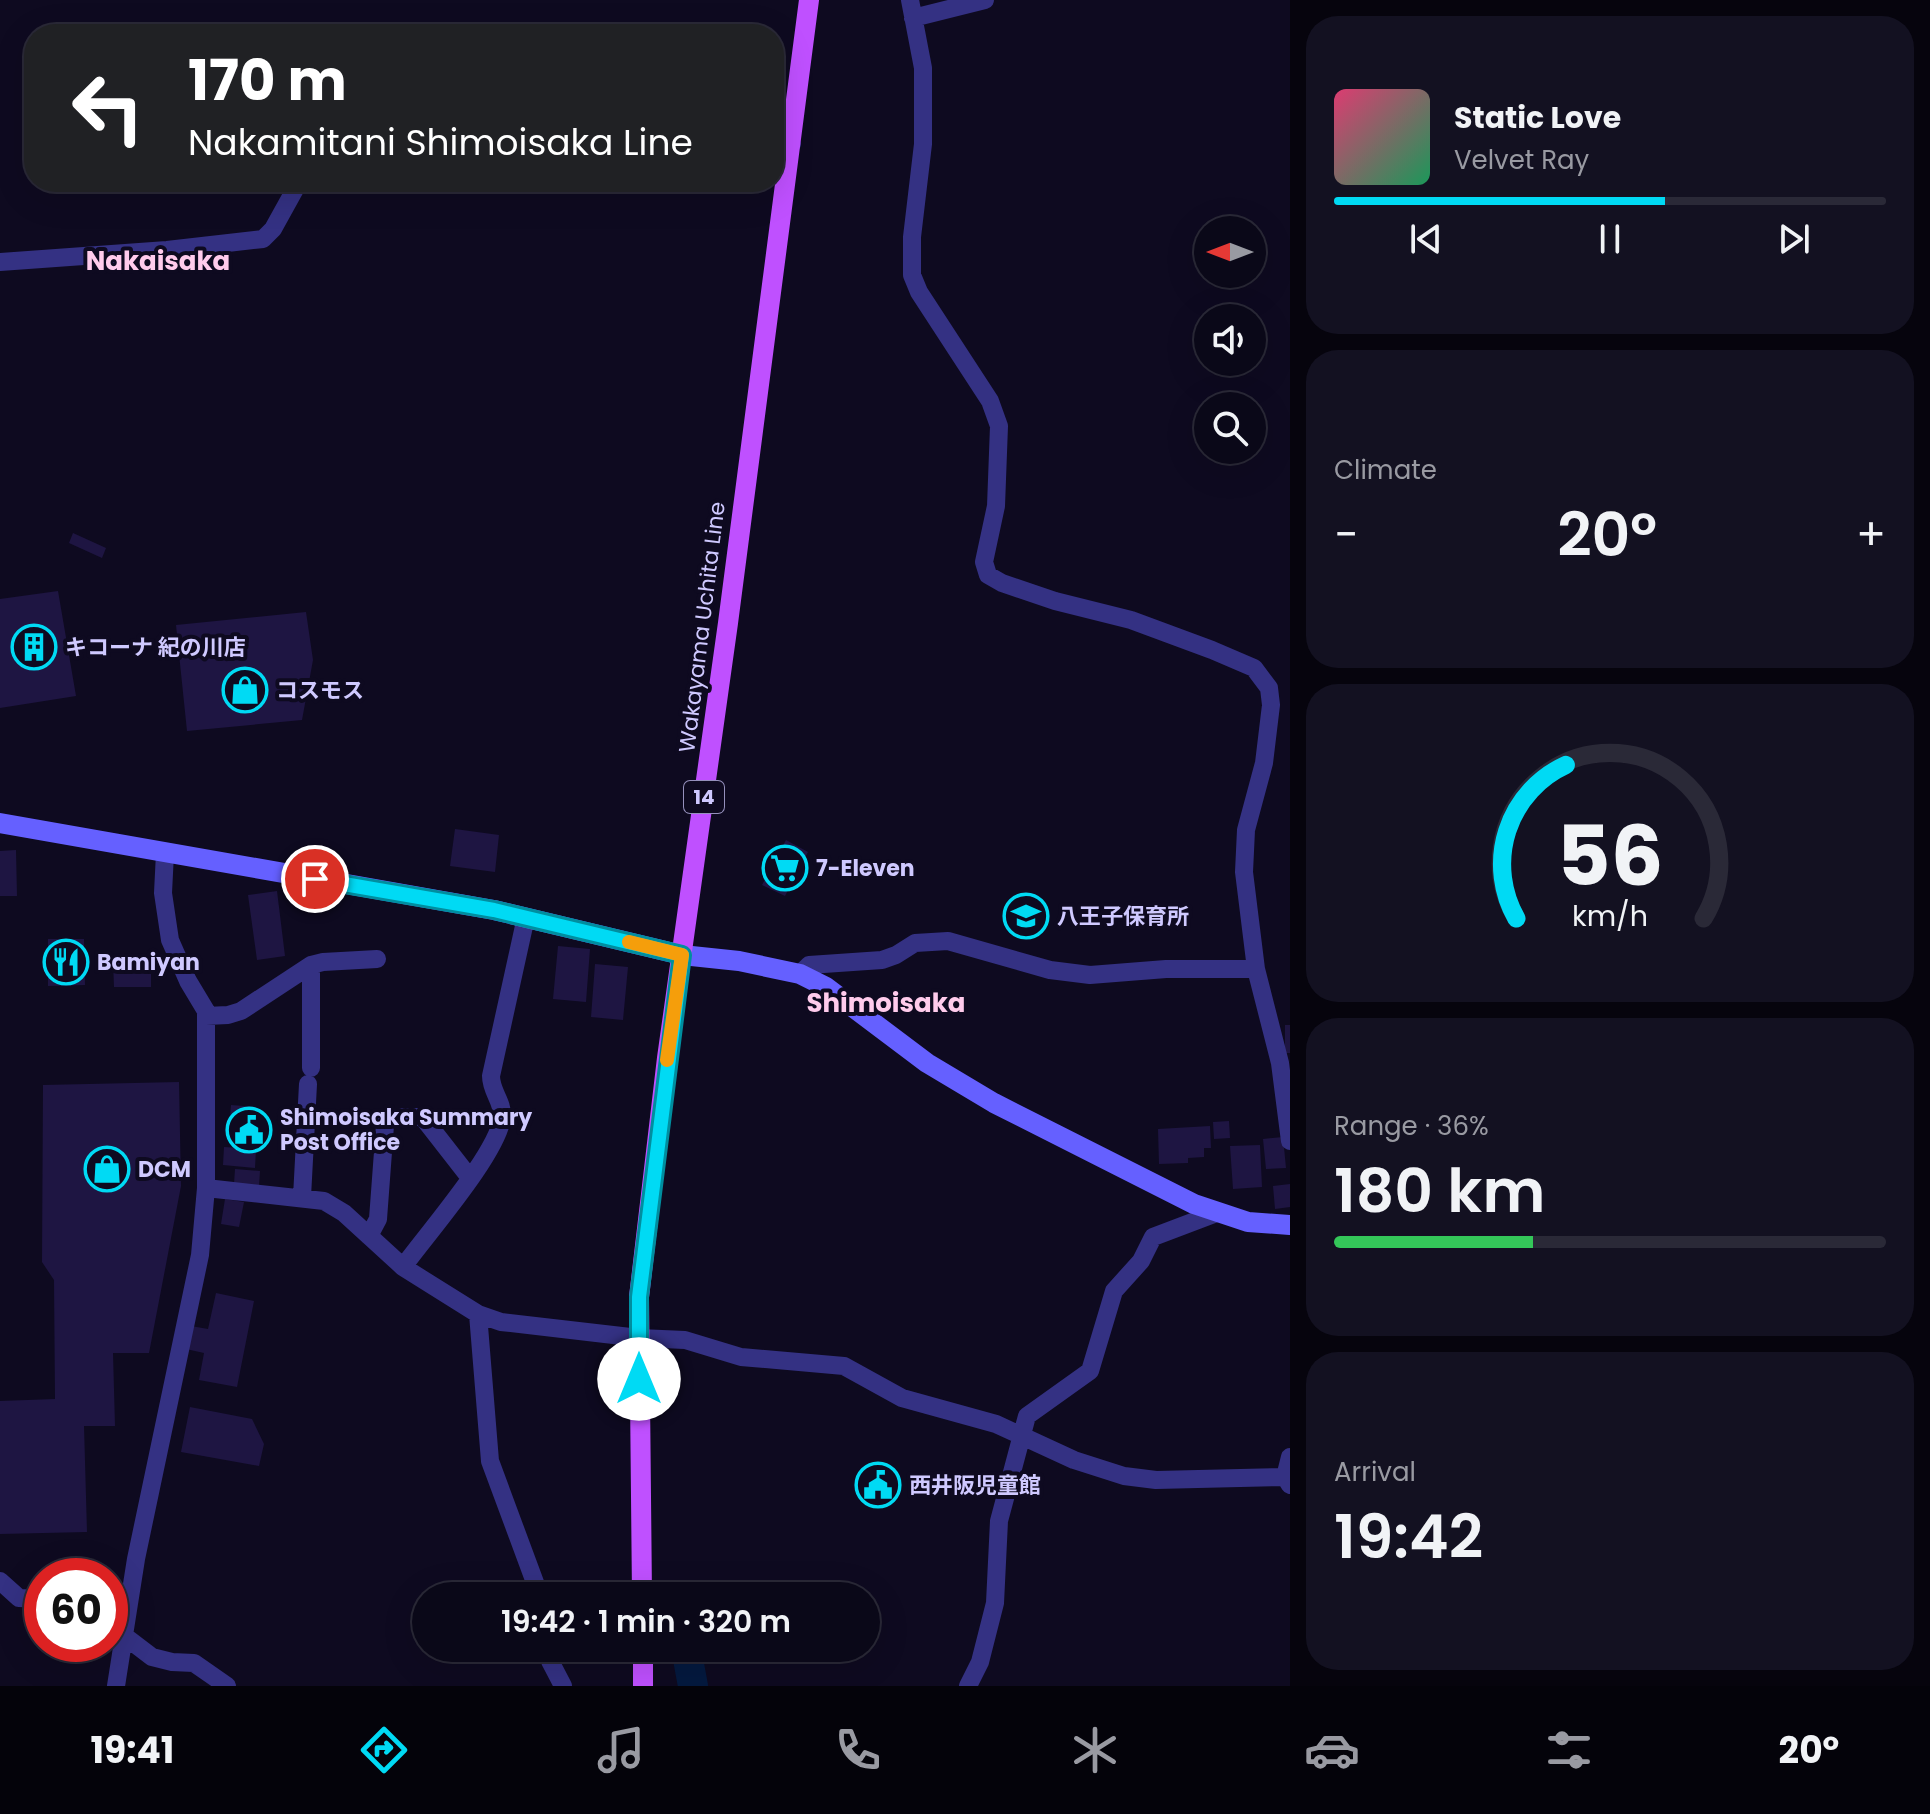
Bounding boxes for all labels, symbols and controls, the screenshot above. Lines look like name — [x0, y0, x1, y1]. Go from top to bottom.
text: 170 m — [188, 41, 347, 120]
icon: left — [56, 56, 160, 160]
text: Static Love — [1454, 96, 1621, 139]
text: Nakamitani Shimoisaka Line — [188, 117, 693, 168]
text: Velvet Ray — [1454, 142, 1589, 178]
north arrow — [1194, 216, 1266, 288]
map controls — [1194, 216, 1266, 464]
icon: previous — [1404, 217, 1448, 261]
icon: pause — [1588, 217, 1632, 261]
icon: next — [1772, 217, 1816, 261]
district label: Nakaisaka — [86, 243, 230, 279]
button: sound — [1194, 304, 1266, 376]
button: search — [1194, 392, 1266, 464]
text: Climate — [1334, 452, 1437, 488]
text: 20° — [1557, 493, 1657, 577]
street label: Wakayama Uchita Line — [671, 500, 733, 754]
text: − — [1334, 504, 1358, 565]
text: + — [1856, 504, 1886, 565]
building icon: キコーナ 紀の川店 — [10, 623, 58, 671]
place label: キコーナ 紀の川店 — [65, 632, 246, 663]
shop icon: コスモス — [221, 666, 269, 714]
place label: コスモス — [276, 675, 364, 706]
road number: 14 — [684, 781, 724, 813]
text: 56 — [1556, 798, 1664, 914]
supermarket icon: 7-Eleven — [761, 844, 809, 892]
pin — [281, 845, 349, 913]
place label: 7-Eleven — [816, 853, 915, 884]
icon: arrive — [293, 857, 337, 901]
school or university icon: 八王子保育所 — [1002, 892, 1050, 940]
text: km/h — [1572, 896, 1648, 936]
place label: 八王子保育所 — [1057, 901, 1189, 932]
restaurant icon: Bamiyan — [42, 938, 90, 986]
place label: Bamiyan — [97, 947, 200, 978]
district label: Shimoisaka — [807, 985, 965, 1021]
place label: Shimoisaka Summary Post Office — [280, 1102, 532, 1158]
public building icon: Shimoisaka Summary Post Office — [225, 1106, 273, 1154]
text: Range · 36% — [1334, 1108, 1489, 1144]
shop icon: DCM — [83, 1145, 131, 1193]
text: 180 km — [1334, 1149, 1545, 1233]
place label: DCM — [138, 1154, 191, 1185]
position arrow — [597, 1337, 681, 1421]
text: Arrival — [1334, 1454, 1416, 1490]
public building icon: 西井阪児童館 — [854, 1461, 902, 1509]
place label: 西井阪児童館 — [909, 1470, 1041, 1501]
text: 19:42 — [1334, 1495, 1483, 1579]
speed limit sign: 60 — [24, 1558, 128, 1662]
text: 19:42 · 1 min · 320 m — [501, 1600, 791, 1643]
icon: directions — [356, 1722, 412, 1778]
icon: music — [593, 1722, 649, 1778]
icon: phone — [830, 1722, 886, 1778]
icon: climate — [1067, 1722, 1123, 1778]
icon: car — [1304, 1722, 1360, 1778]
icon: filters — [1541, 1722, 1597, 1778]
text: 19:41 — [91, 1725, 174, 1776]
text: 20° — [1779, 1725, 1839, 1776]

